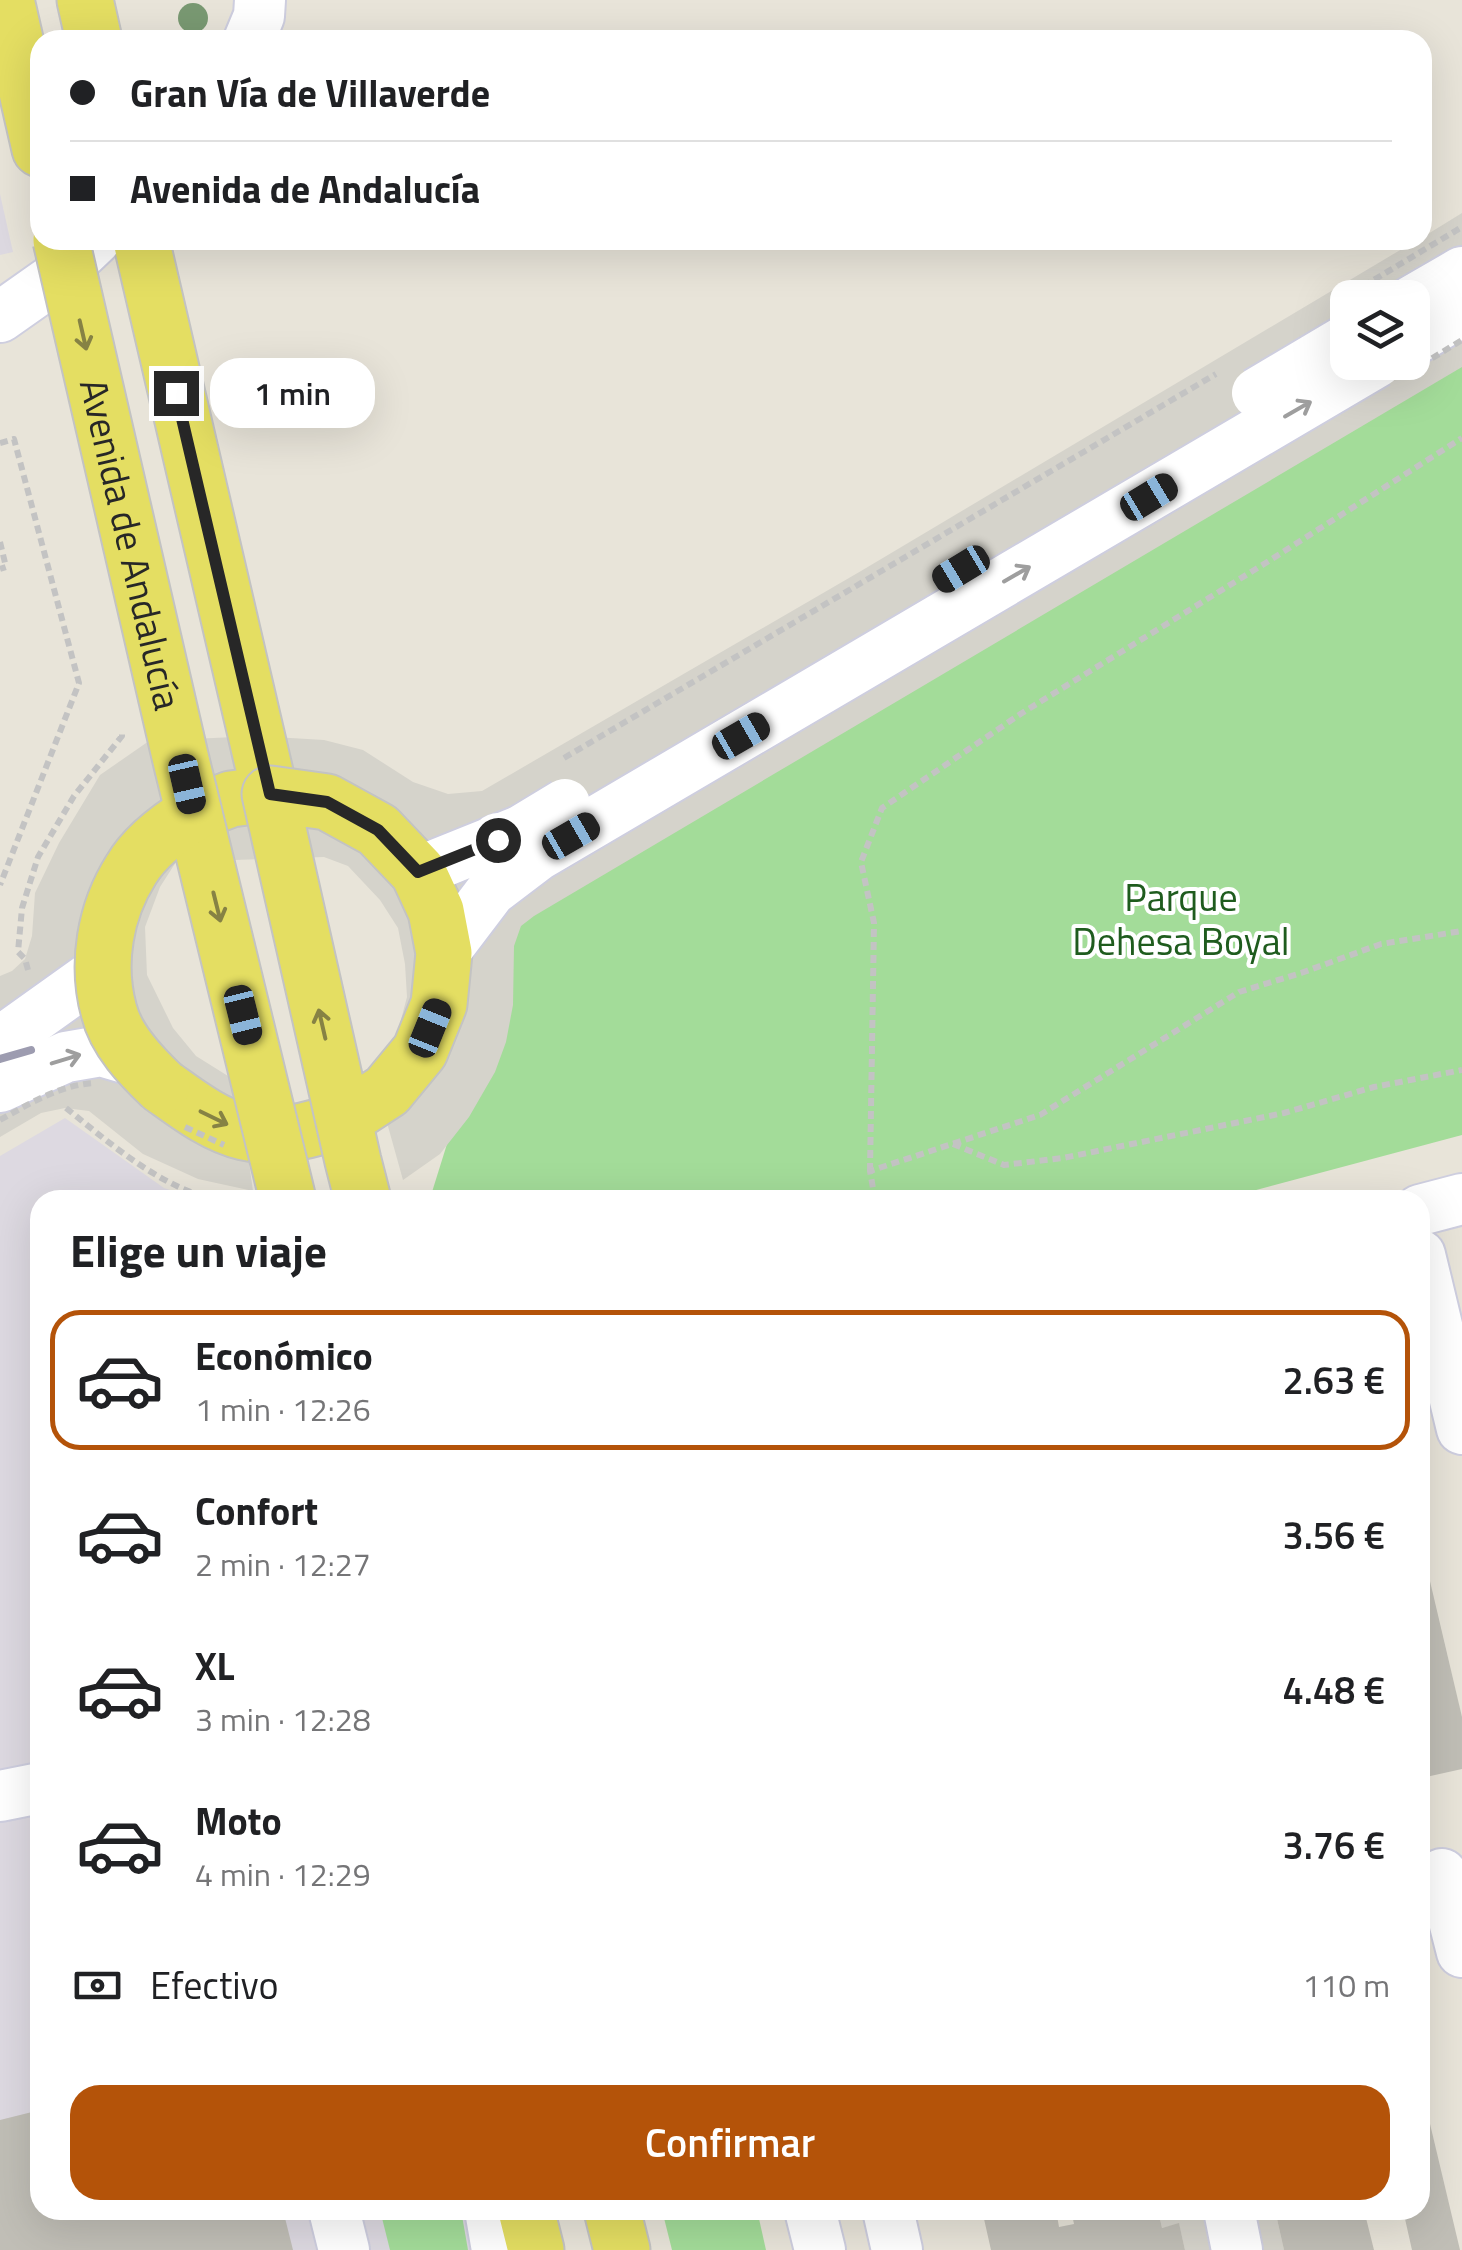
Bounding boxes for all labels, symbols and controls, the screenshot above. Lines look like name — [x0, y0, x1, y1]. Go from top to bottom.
text: Gran Vía de Villaverde — [130, 64, 490, 122]
text: Avenida de Andalucía — [130, 160, 480, 218]
map controls — [1330, 280, 1430, 380]
button: layers — [1330, 280, 1430, 380]
one-way arrow — [75, 318, 93, 350]
callout: 1 min — [211, 358, 376, 428]
text: 1 min — [254, 369, 331, 417]
route end — [154, 371, 199, 416]
street label: Avenida de Andalucía — [65, 373, 197, 715]
one-way arrow — [1283, 399, 1312, 419]
car — [1116, 469, 1182, 525]
car — [928, 541, 994, 597]
one-way arrow — [1003, 564, 1031, 584]
car — [708, 708, 774, 764]
car — [166, 751, 208, 817]
car — [538, 808, 604, 864]
route start — [476, 818, 521, 863]
park label: Parque Dehesa Boyal — [1072, 868, 1290, 970]
one-way arrow — [209, 890, 227, 922]
car — [221, 982, 265, 1048]
car — [405, 995, 455, 1061]
one-way arrow — [312, 1009, 330, 1041]
one-way arrow — [50, 1049, 81, 1067]
one-way arrow — [198, 1109, 228, 1128]
text: Elige un viaje — [70, 1216, 327, 1284]
text: Económico — [195, 1327, 373, 1385]
icon: car — [75, 1335, 165, 1425]
text: 2.63 € — [1282, 1351, 1385, 1409]
text: 1 min · 12:26 — [195, 1385, 371, 1433]
text: Confort — [195, 1482, 318, 1540]
icon: car — [75, 1490, 165, 1580]
text: 3.56 € — [1282, 1506, 1385, 1564]
text: 2 min · 12:27 — [195, 1540, 371, 1588]
text: XL — [195, 1637, 235, 1695]
icon: car — [75, 1645, 165, 1735]
text: 4.48 € — [1282, 1661, 1385, 1719]
text: 3 min · 12:28 — [195, 1695, 371, 1743]
text: Moto — [195, 1792, 282, 1850]
icon: car — [75, 1800, 165, 1890]
text: 3.76 € — [1282, 1816, 1385, 1874]
text: 4 min · 12:29 — [195, 1850, 371, 1898]
text: Efectivo — [150, 1956, 279, 2014]
icon: cash — [70, 1958, 125, 2013]
text: 110 m — [1302, 1961, 1390, 2009]
button: Confirmar — [70, 2085, 1390, 2200]

